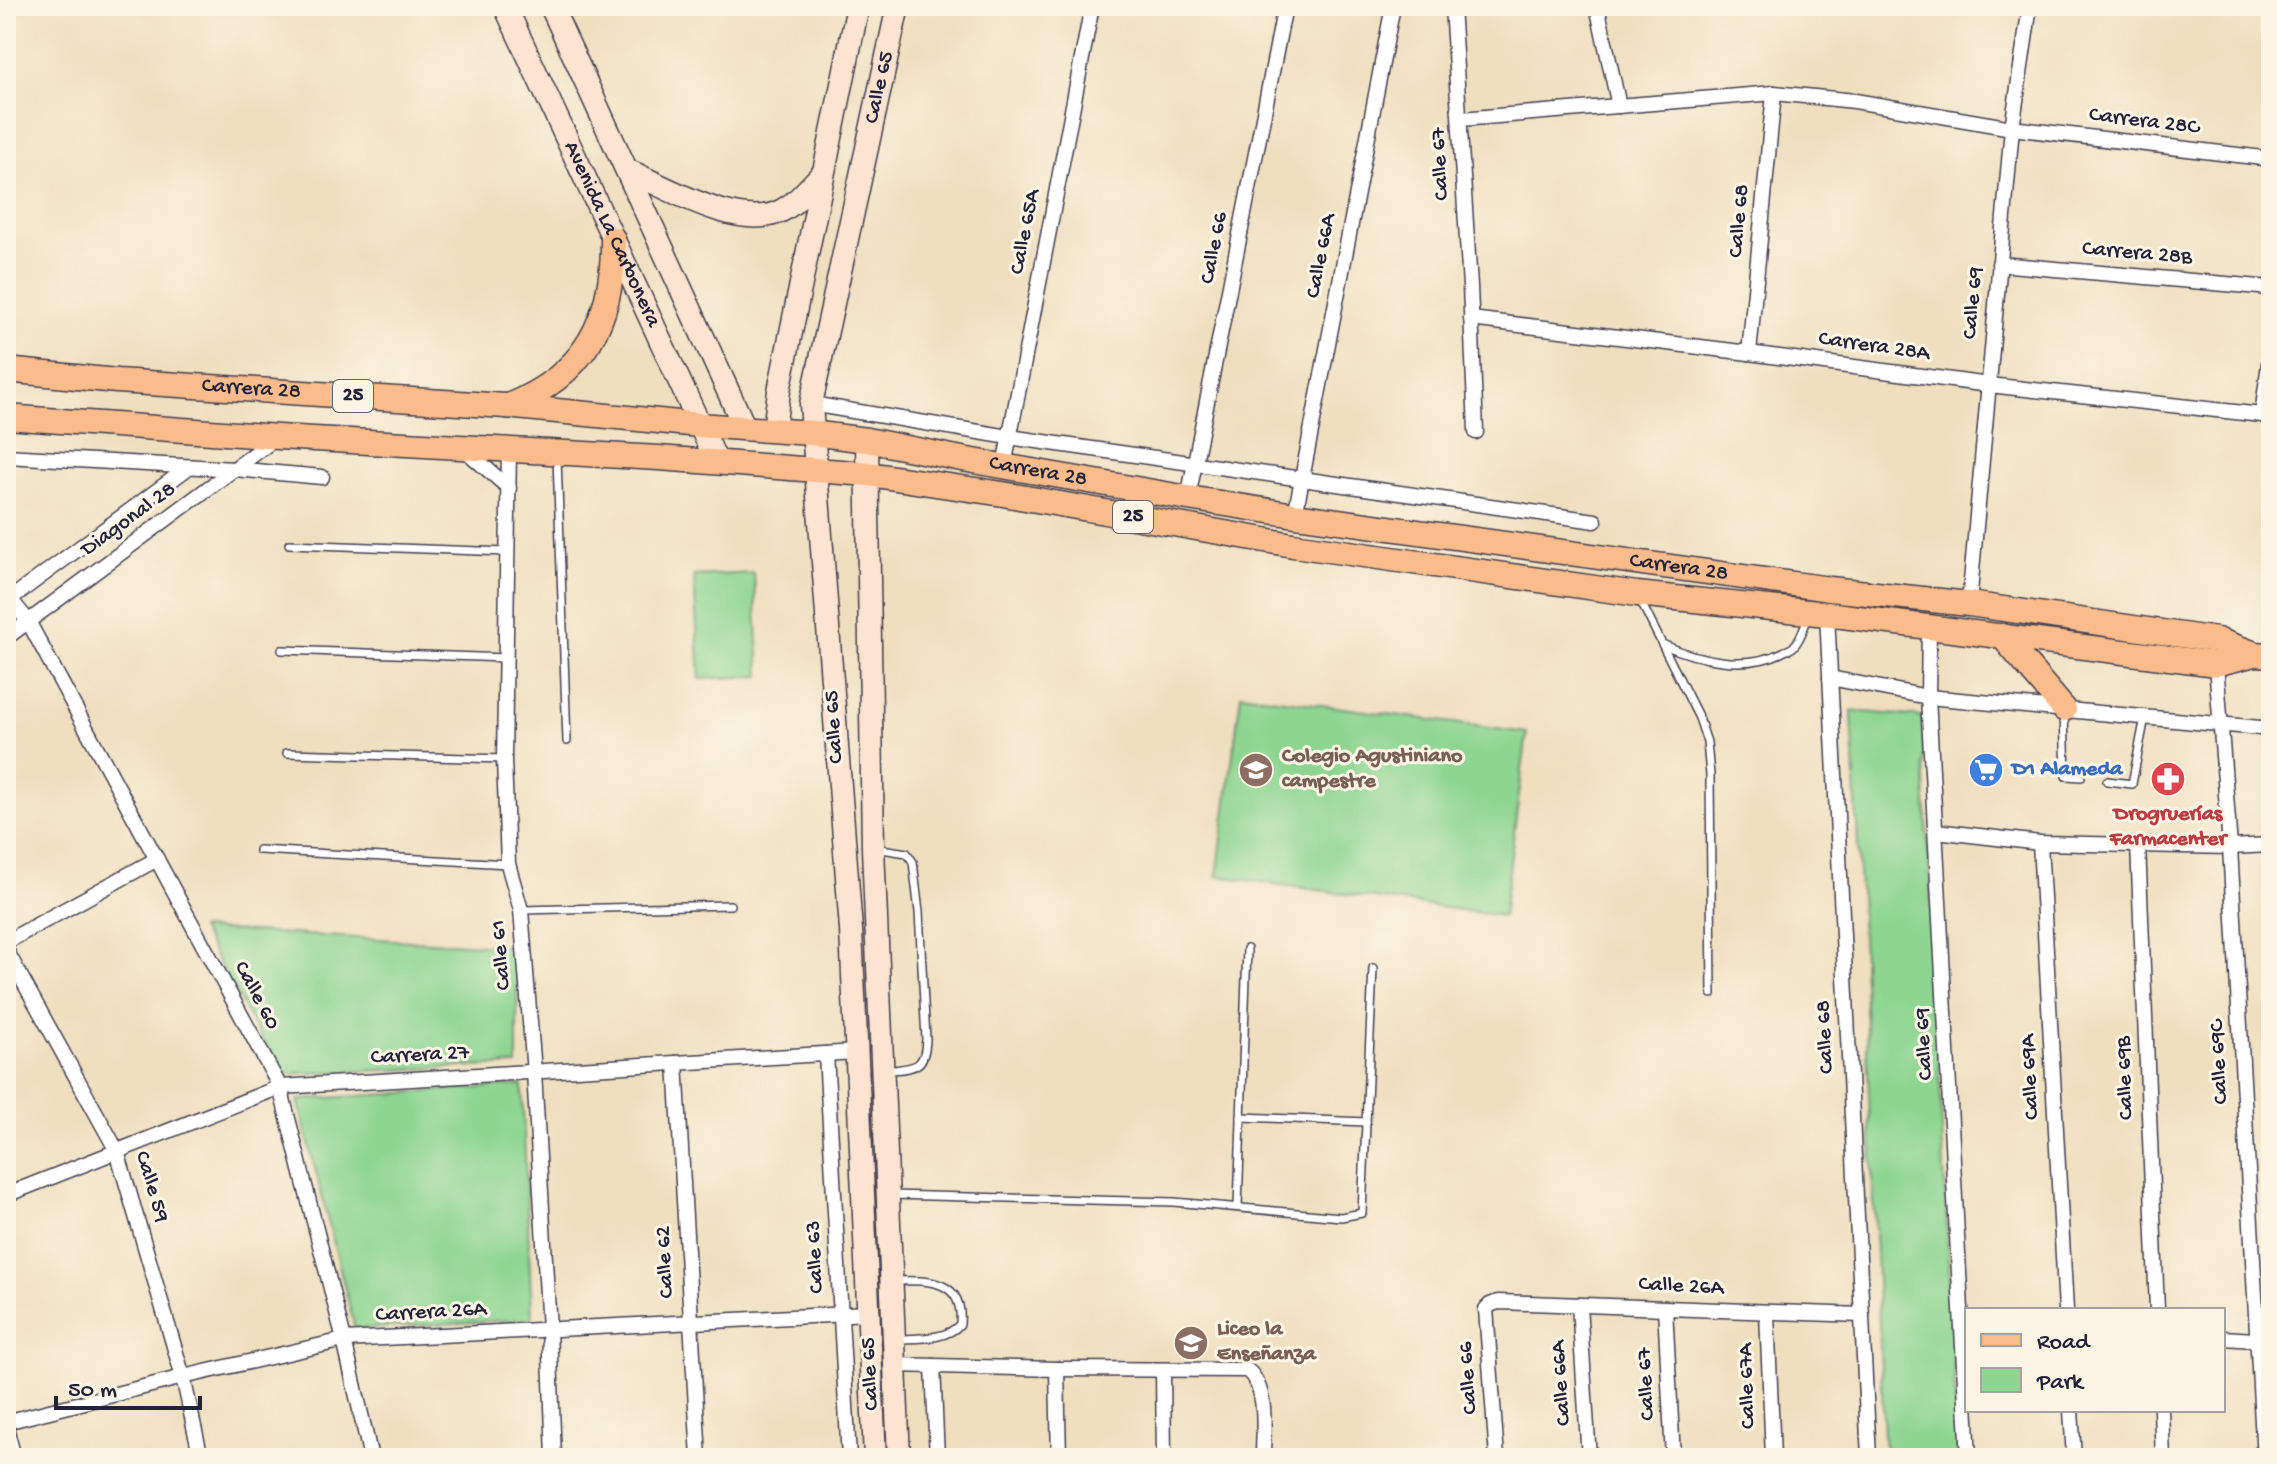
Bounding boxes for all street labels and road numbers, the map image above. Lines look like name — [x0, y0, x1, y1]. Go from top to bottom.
street label: Calle 65 — [860, 49, 901, 126]
street label: Carrera 28C — [2087, 102, 2203, 142]
street label: Calle 67 — [1426, 126, 1456, 201]
street label: Avenida La Carbonera — [557, 137, 666, 332]
street label: Calle 68 — [1724, 183, 1756, 259]
street label: Calle 65A — [1005, 186, 1047, 277]
street label: Calle 66 — [1195, 209, 1235, 286]
street label: Calle 66A — [1301, 210, 1343, 301]
street label: Carrera 28B — [2081, 236, 2194, 272]
street label: Calle 69 — [1958, 266, 1990, 340]
street label: Carrera 28A — [1817, 326, 1932, 368]
street label: Carrera 28 — [201, 373, 302, 406]
road number: 25 — [333, 380, 373, 412]
street label: Carrera 28 — [987, 451, 1089, 493]
street label: Diagonal 28 — [75, 477, 181, 564]
road number: 25 — [1113, 501, 1153, 533]
street label: Carrera 28 — [1628, 548, 1730, 588]
street label: Calle 65 — [819, 690, 851, 764]
street label: Calle 61 — [486, 919, 518, 991]
street label: Calle 60 — [227, 957, 285, 1035]
street label: Calle 68 — [1811, 1000, 1841, 1074]
street label: Calle 69 — [1910, 1007, 1940, 1081]
street label: Calle 69C — [2205, 1017, 2235, 1105]
street label: Calle 69A — [2016, 1033, 2046, 1120]
street label: Calle 69B — [2112, 1035, 2140, 1120]
street label: Carrera 27 — [370, 1040, 470, 1072]
street label: Calle 59 — [128, 1148, 174, 1226]
street label: Calle 63 — [801, 1220, 831, 1294]
street label: Calle 62 — [651, 1225, 681, 1299]
street label: Calle 26A — [1638, 1272, 1725, 1302]
street label: Carrera 26A — [375, 1297, 488, 1329]
street label: Calle 65 — [856, 1337, 886, 1411]
street label: Calle 66A — [1546, 1338, 1578, 1427]
street label: Calle 66 — [1453, 1340, 1485, 1415]
street label: Calle 67A — [1733, 1342, 1762, 1429]
street label: Calle 67 — [1632, 1346, 1662, 1421]

